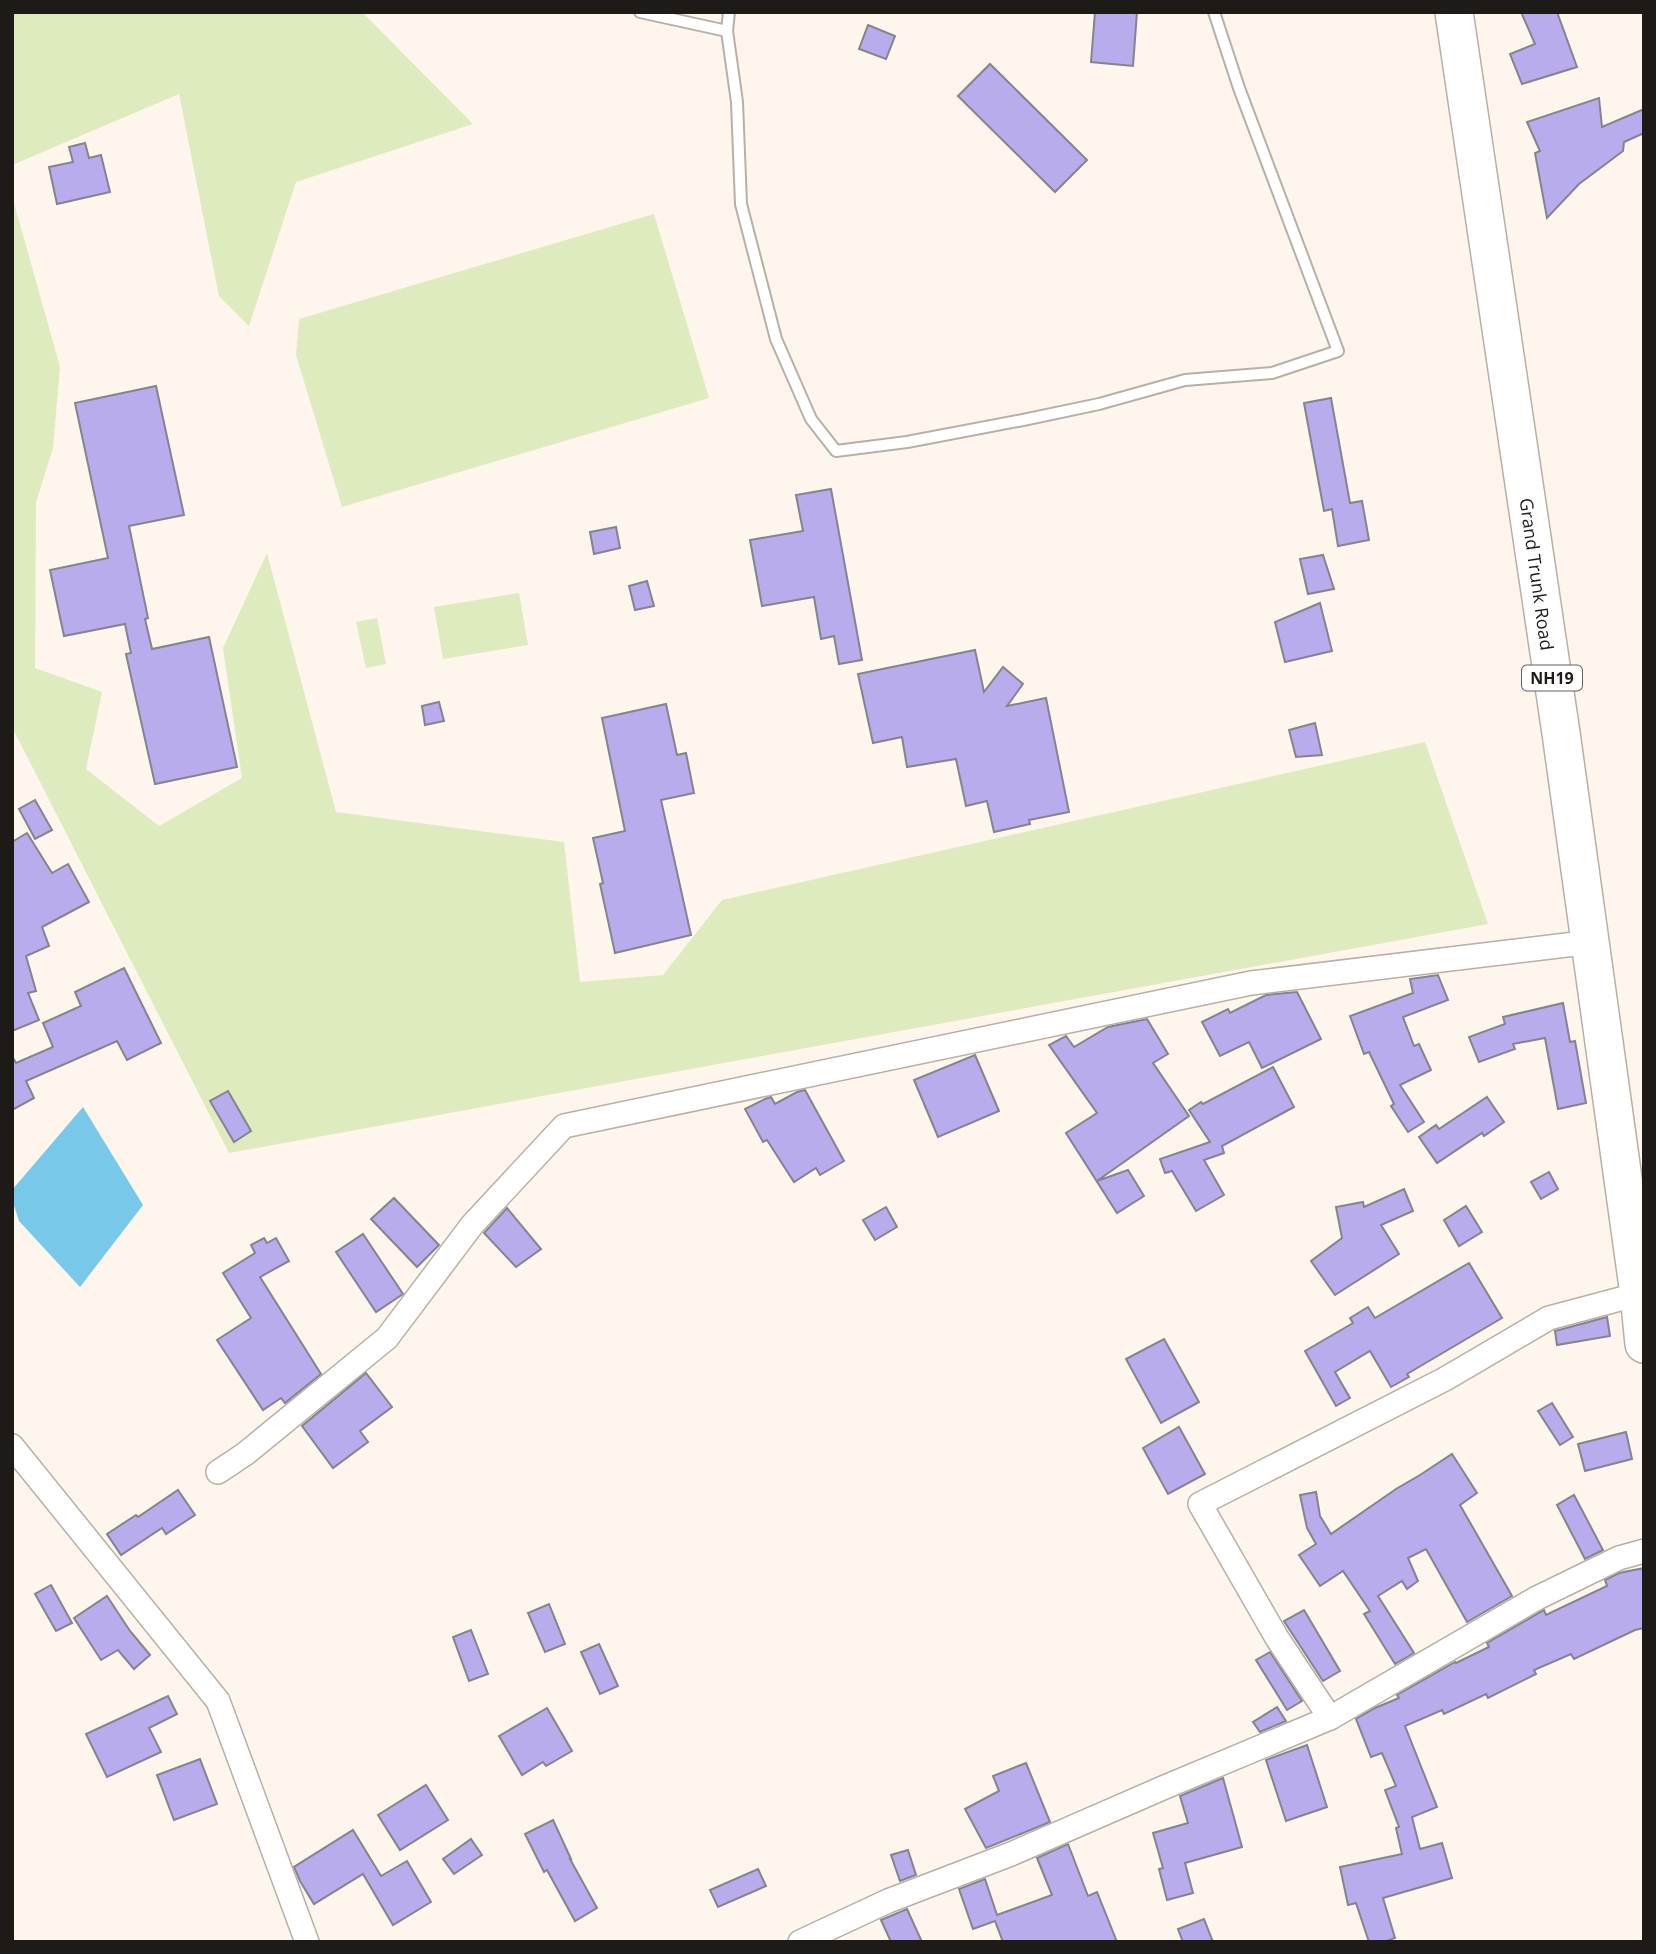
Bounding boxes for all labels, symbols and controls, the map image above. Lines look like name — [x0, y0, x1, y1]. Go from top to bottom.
street label: Grand Trunk Road — [1514, 496, 1560, 652]
road number: NH19 — [1522, 666, 1582, 691]

